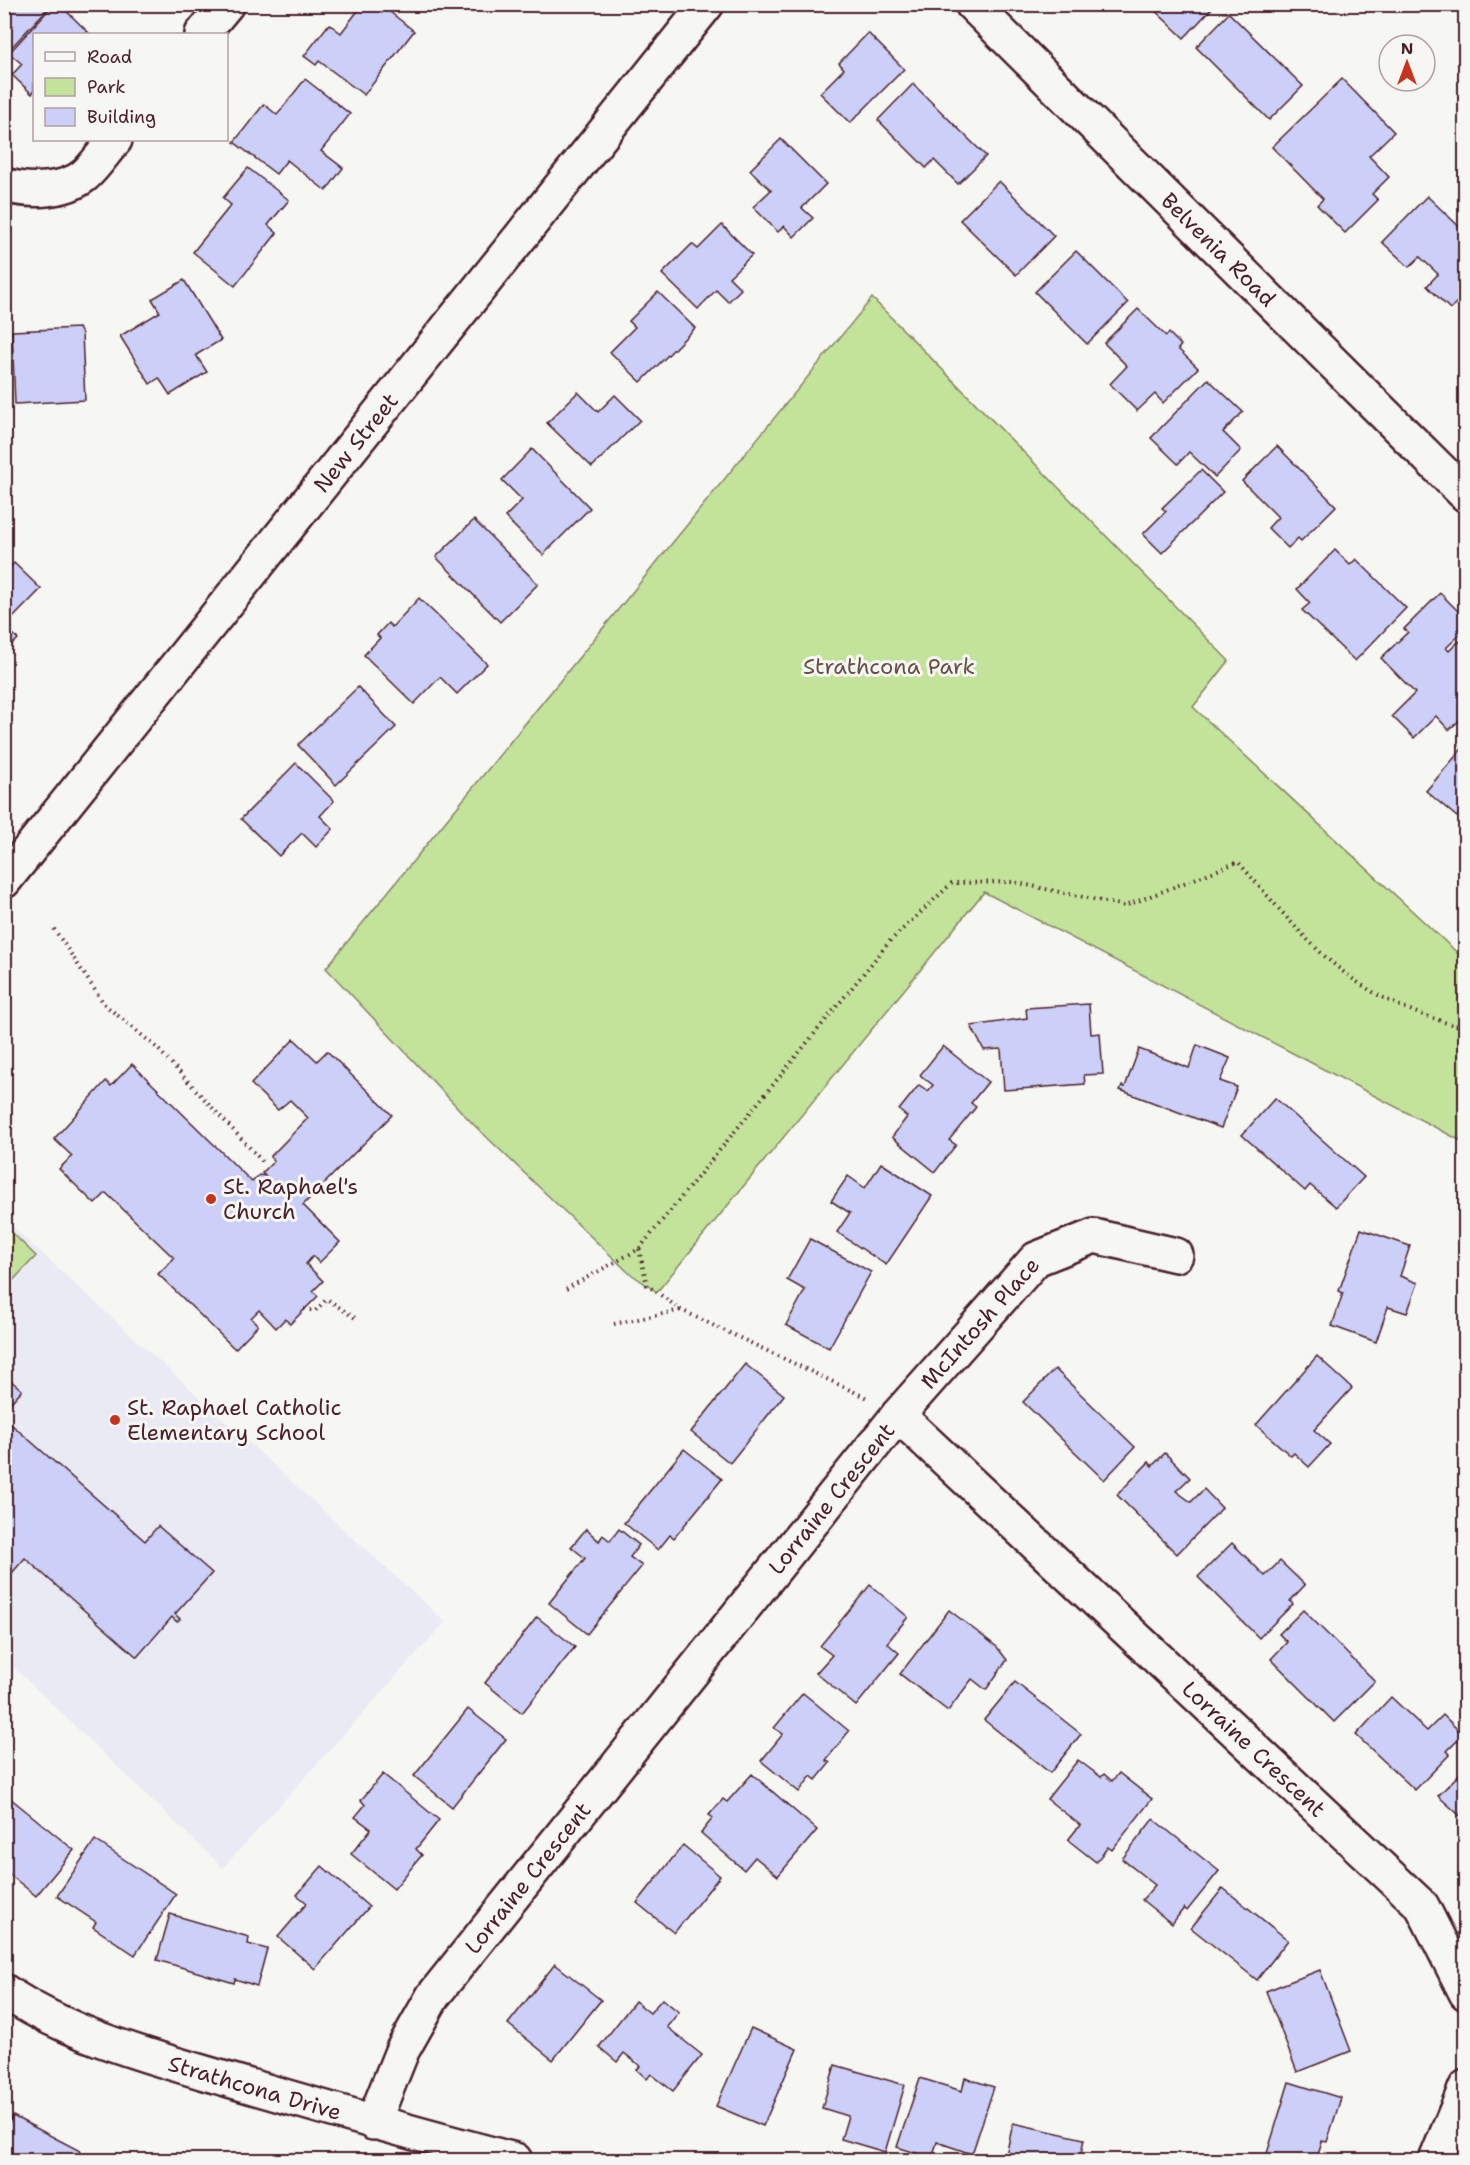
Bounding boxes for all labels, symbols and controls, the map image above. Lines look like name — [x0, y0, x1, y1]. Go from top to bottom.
legend — [33, 33, 228, 141]
north arrow — [1377, 33, 1437, 93]
text: N — [1401, 38, 1413, 59]
text: Road — [87, 45, 132, 69]
text: Park — [87, 75, 126, 99]
text: Building — [87, 105, 156, 129]
street label: Belvenia Road — [1155, 186, 1282, 313]
street label: New Street — [307, 387, 404, 498]
park label: Strathcona Park — [803, 652, 975, 681]
place label: St. Raphael's Church — [223, 1172, 358, 1226]
marker: St. Raphael's Church — [204, 1192, 218, 1206]
street label: McIntosh Place — [914, 1251, 1046, 1395]
place label: St. Raphael Catholic Elementary School — [127, 1393, 342, 1447]
marker: St. Raphael Catholic Elementary School — [108, 1413, 122, 1427]
street label: Lorraine Crescent — [762, 1417, 901, 1580]
street label: Lorraine Crescent — [1176, 1674, 1332, 1823]
street label: Lorraine Crescent — [458, 1796, 597, 1960]
street label: Strathcona Drive — [165, 2048, 345, 2126]

